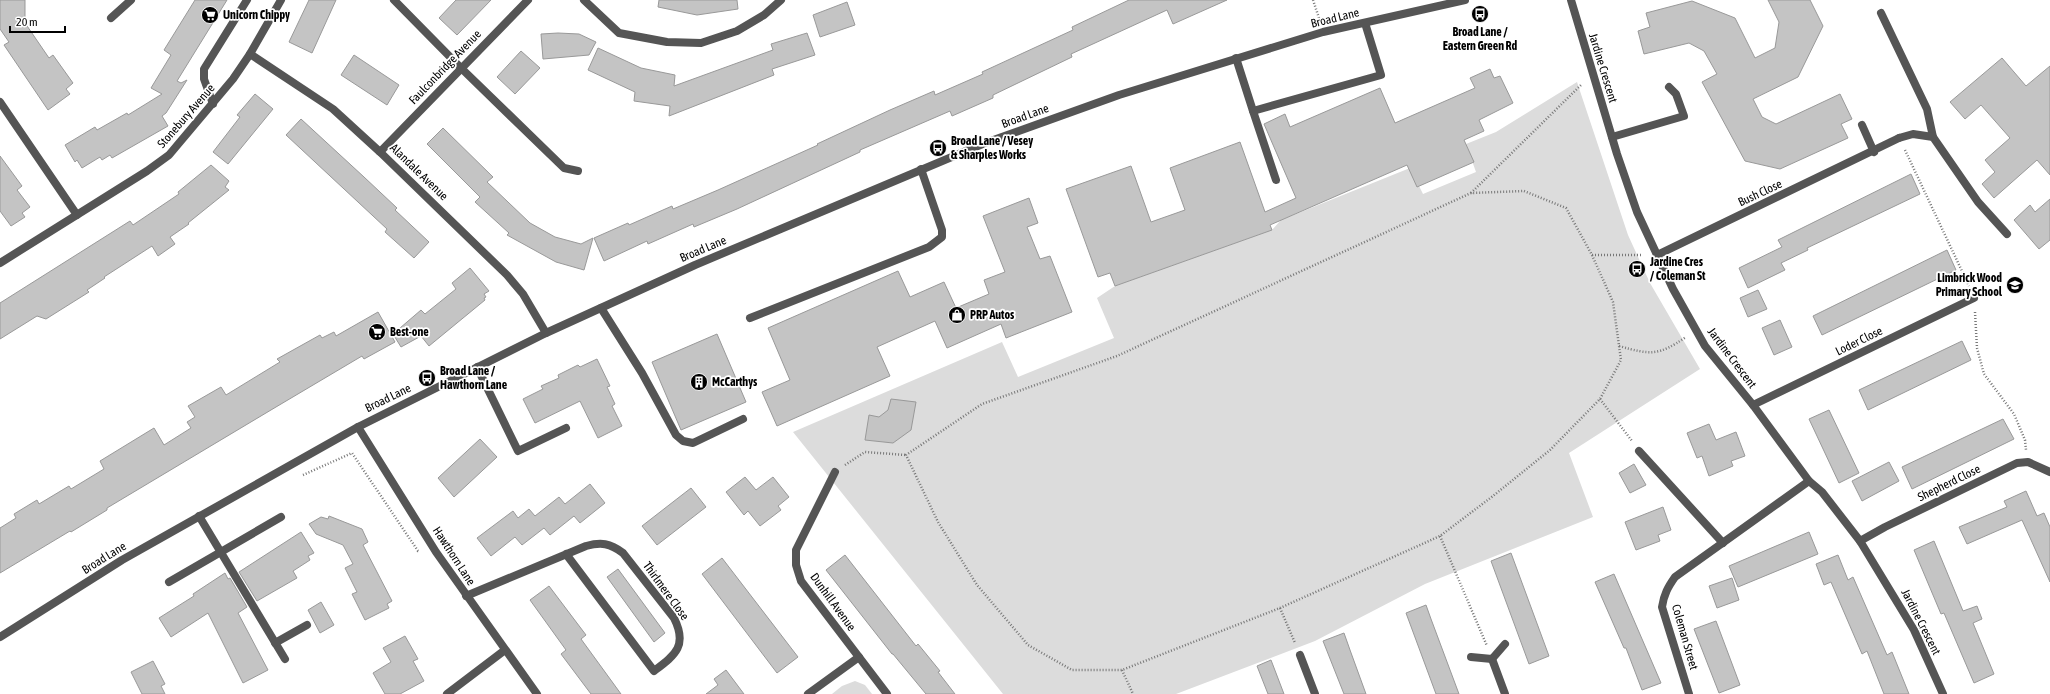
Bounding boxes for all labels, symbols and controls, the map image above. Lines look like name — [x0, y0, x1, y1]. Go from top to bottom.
bus stop icon: Broad Lane / Eastern Green Rd — [1470, 4, 1490, 24]
supermarket icon: Unicorn Chippy — [200, 5, 220, 25]
street label: Broad Lane — [1309, 5, 1361, 31]
scale bar — [10, 8, 65, 34]
place label: Unicorn Chippy — [223, 8, 290, 22]
text: 20 m — [16, 15, 38, 29]
place label: Broad Lane / Eastern Green Rd — [1443, 25, 1518, 53]
street label: Faulconbridge Avenue — [406, 27, 484, 107]
street label: Jardine Crescent — [1586, 31, 1620, 105]
street label: Stonebury Avenue — [154, 81, 218, 151]
street label: Broad Lane — [999, 101, 1051, 131]
place label: Broad Lane / Vesey & Sharples Works — [951, 134, 1033, 162]
bus stop icon: Broad Lane / Vesey & Sharples Works — [928, 138, 948, 158]
street label: Alandale Avenue — [387, 141, 451, 203]
street label: Bush Close — [1736, 177, 1784, 209]
street label: Broad Lane — [678, 233, 728, 265]
place label: Jardine Cres / Coleman St — [1649, 255, 1706, 283]
bus stop icon: Jardine Cres / Coleman St — [1627, 259, 1647, 279]
place label: Limbrick Wood Primary School — [1936, 271, 2003, 299]
school or university icon: Limbrick Wood Primary School — [2005, 275, 2025, 295]
shop icon: PRP Autos — [947, 305, 967, 325]
place label: PRP Autos — [970, 308, 1015, 322]
supermarket icon: Best-one — [367, 322, 387, 342]
street label: Loder Close — [1833, 324, 1885, 358]
place label: Best-one — [390, 325, 429, 339]
street label: Jardine Crescent — [1705, 325, 1760, 391]
place label: Broad Lane / Hawthorn Lane — [440, 364, 508, 392]
bus stop icon: Broad Lane / Hawthorn Lane — [417, 368, 437, 388]
building icon: McCarthys — [689, 372, 709, 392]
place label: McCarthys — [712, 375, 758, 389]
street label: Broad Lane — [363, 381, 413, 415]
street label: Shepherd Close — [1915, 462, 1983, 504]
street label: Hawthorn Lane — [430, 524, 478, 588]
street label: Broad Lane — [79, 539, 129, 577]
street label: Thirlmere Close — [640, 559, 692, 623]
street label: Dunhill Avenue — [807, 570, 859, 634]
street label: Jardine Crescent — [1898, 587, 1944, 658]
street label: Coleman Street — [1669, 603, 1701, 672]

